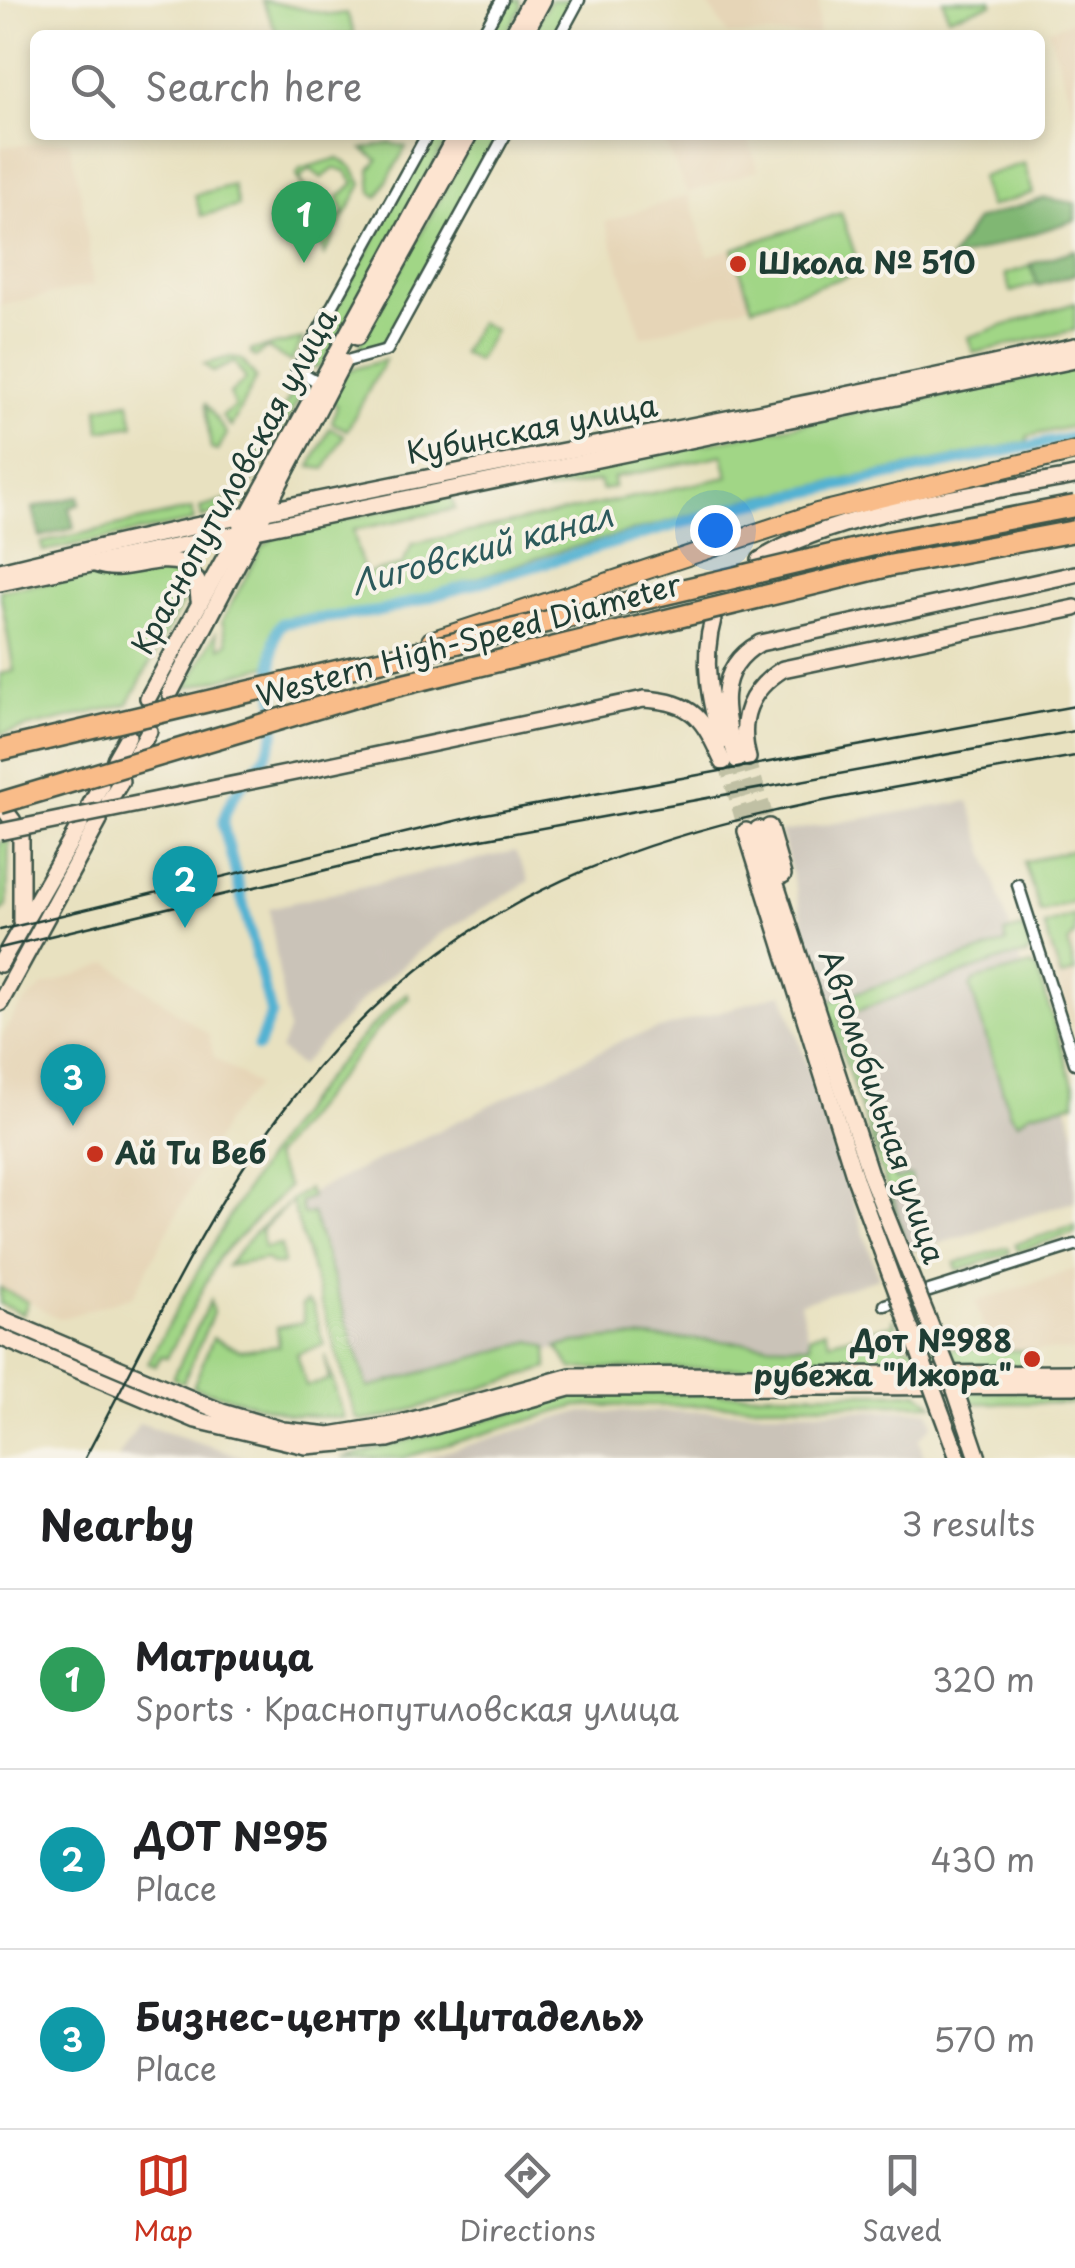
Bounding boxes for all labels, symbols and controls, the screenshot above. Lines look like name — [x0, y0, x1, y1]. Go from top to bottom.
search box — [30, 30, 1045, 140]
text: Search here — [145, 57, 362, 114]
icon: search — [65, 58, 120, 113]
pin: 1 — [272, 180, 336, 263]
place label: Школа № 510 — [758, 239, 975, 284]
marker: Школа № 510 — [727, 253, 749, 275]
street label: Краснопутиловская улица — [119, 300, 347, 662]
street label: Кубинская улица — [402, 381, 661, 474]
water label: Лиговский канал — [345, 490, 618, 606]
your location — [690, 505, 741, 556]
street label: Western High-Speed Diameter — [251, 560, 686, 717]
pin: 2 — [152, 846, 218, 928]
street label: Автомобильная улица — [808, 943, 958, 1269]
pin: 3 — [40, 1044, 106, 1126]
place label: Ай Ти Веб — [114, 1129, 266, 1174]
marker: Ай Ти Веб — [84, 1143, 106, 1165]
place label: Дот №988 рубежа "Ижора" — [754, 1317, 1012, 1396]
marker: Дот №988 рубежа "Ижора" — [1021, 1348, 1043, 1370]
text: Nearby — [40, 1492, 194, 1555]
text: 3 results — [901, 1499, 1035, 1547]
text: Матрица — [135, 1627, 314, 1684]
text: 1 — [65, 1655, 80, 1703]
text: 320 m — [932, 1655, 1035, 1703]
text: Sports · Краснопутиловская улица — [135, 1684, 679, 1732]
text: ДОТ №95 — [135, 1807, 329, 1864]
text: 2 — [61, 1835, 84, 1883]
text: 430 m — [930, 1835, 1035, 1883]
text: Place — [135, 1864, 217, 1912]
text: Бизнес-центр «Цитадель» — [135, 1987, 644, 2044]
text: 3 — [62, 2015, 83, 2063]
text: 570 m — [933, 2015, 1035, 2063]
text: Place — [135, 2044, 217, 2092]
tab: Map — [133, 2148, 193, 2251]
tab: Directions — [460, 2148, 596, 2251]
tab: Saved — [862, 2148, 942, 2251]

